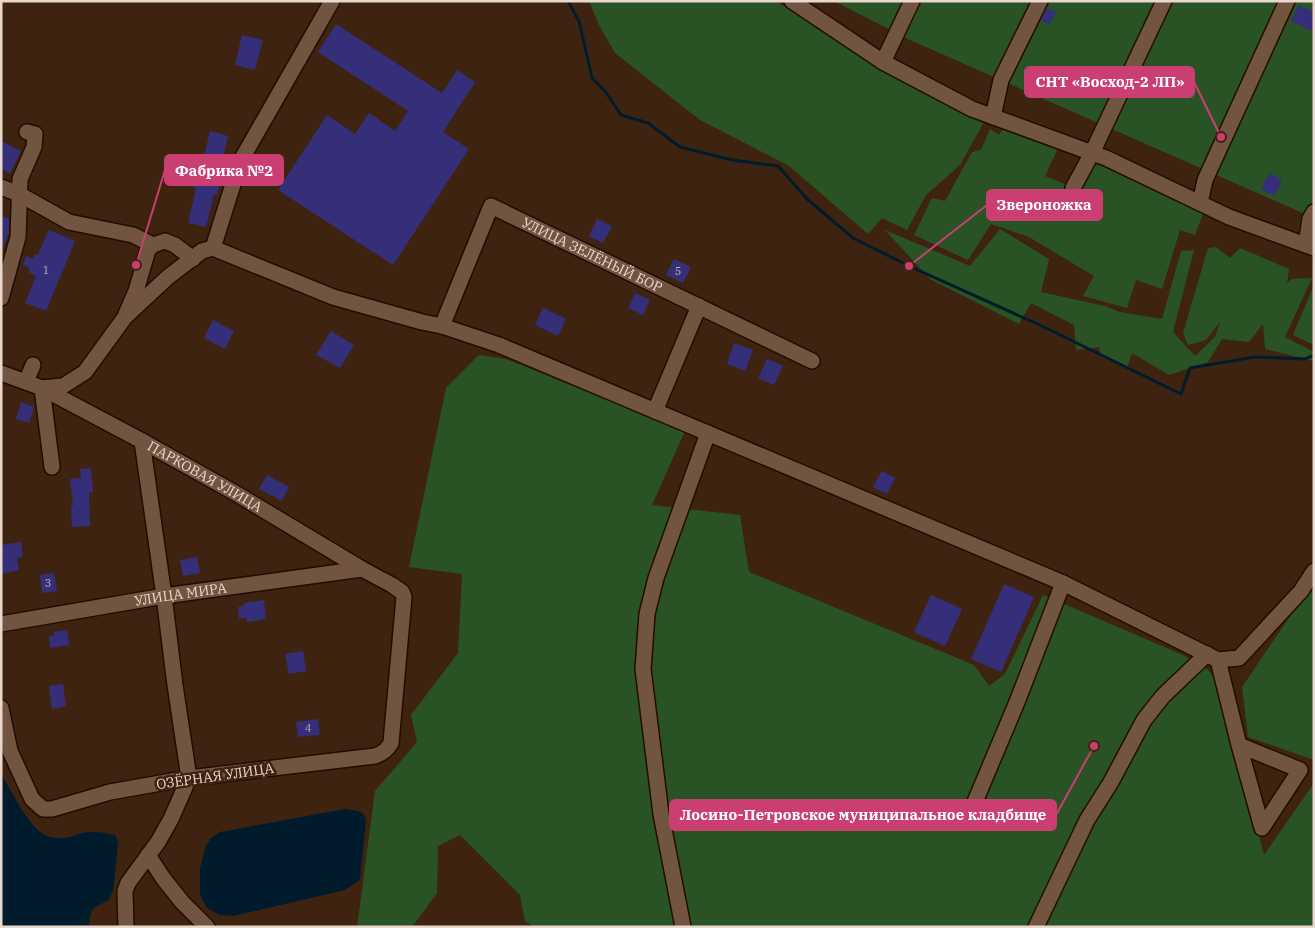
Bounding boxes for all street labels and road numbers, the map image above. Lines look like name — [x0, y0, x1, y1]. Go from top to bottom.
street label: УЛИЦА ЗЕЛЁНЫЙ БОР — [519, 213, 666, 297]
street label: ПАРКОВАЯ УЛИЦА — [144, 437, 266, 516]
street label: УЛИЦА МИРА — [133, 578, 228, 610]
street label: ОЗЁРНАЯ УЛИЦА — [155, 759, 275, 793]

